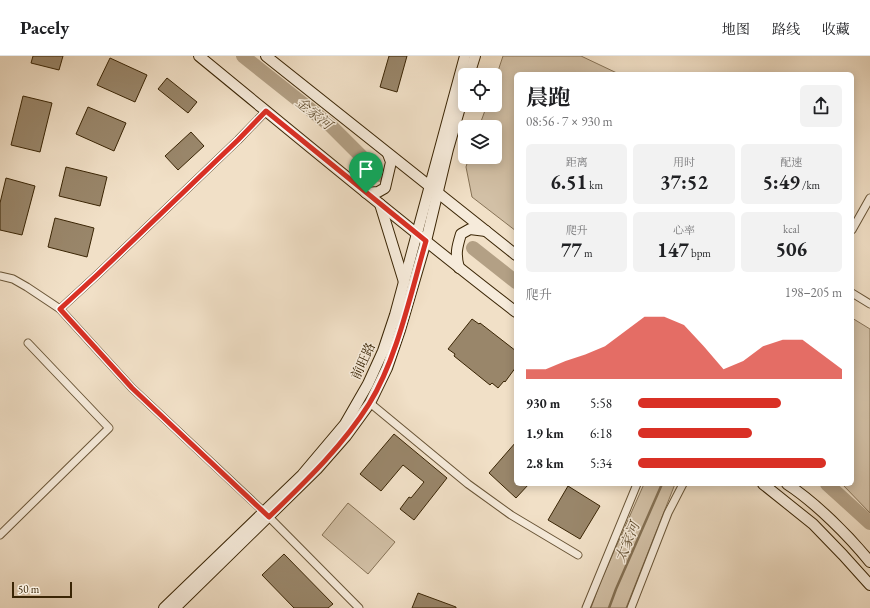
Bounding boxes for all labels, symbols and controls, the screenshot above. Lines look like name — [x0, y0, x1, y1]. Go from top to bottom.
text: Pacely — [20, 15, 69, 40]
text: 地图 — [722, 20, 750, 38]
text: 路线 — [772, 20, 800, 38]
text: 收藏 — [822, 20, 850, 38]
map controls — [458, 68, 502, 164]
button: locate — [458, 68, 502, 112]
text: 晨跑 — [526, 83, 570, 112]
button: share — [800, 85, 842, 127]
water label: 金家河 — [292, 93, 338, 135]
text: 08:56 · 7 × 930 m — [526, 113, 613, 130]
button: layers — [458, 120, 502, 164]
pin — [349, 152, 383, 193]
text: 距离 — [566, 155, 588, 169]
text: 用时 — [673, 155, 695, 169]
text: 配速 — [780, 155, 802, 169]
icon: arrive — [355, 158, 377, 180]
text: 6.51 — [550, 169, 587, 195]
text: 37:52 — [660, 169, 708, 195]
text: 5:49 — [762, 169, 800, 195]
text: km — [587, 178, 603, 192]
text: /km — [800, 178, 820, 192]
text: kcal — [783, 222, 800, 236]
text: 爬升 — [566, 223, 588, 237]
text: 心率 — [673, 223, 695, 237]
text: 506 — [775, 236, 807, 262]
text: 77 — [561, 237, 582, 263]
text: 147 — [657, 237, 689, 263]
text: m — [582, 246, 593, 260]
text: bpm — [689, 246, 711, 260]
text: 198–205 m — [785, 284, 842, 301]
text: 爬升 — [526, 286, 552, 303]
street label: 前旺路 — [347, 340, 379, 382]
text: 930 m — [526, 395, 560, 412]
text: 5:58 — [590, 395, 612, 412]
text: 1.9 km — [526, 425, 564, 442]
text: 6:18 — [590, 425, 612, 442]
text: 2.8 km — [526, 455, 564, 472]
text: 5:34 — [590, 455, 612, 472]
water label: 太家河 — [611, 516, 645, 565]
scale bar — [12, 580, 72, 599]
text: 50 m — [18, 582, 39, 596]

